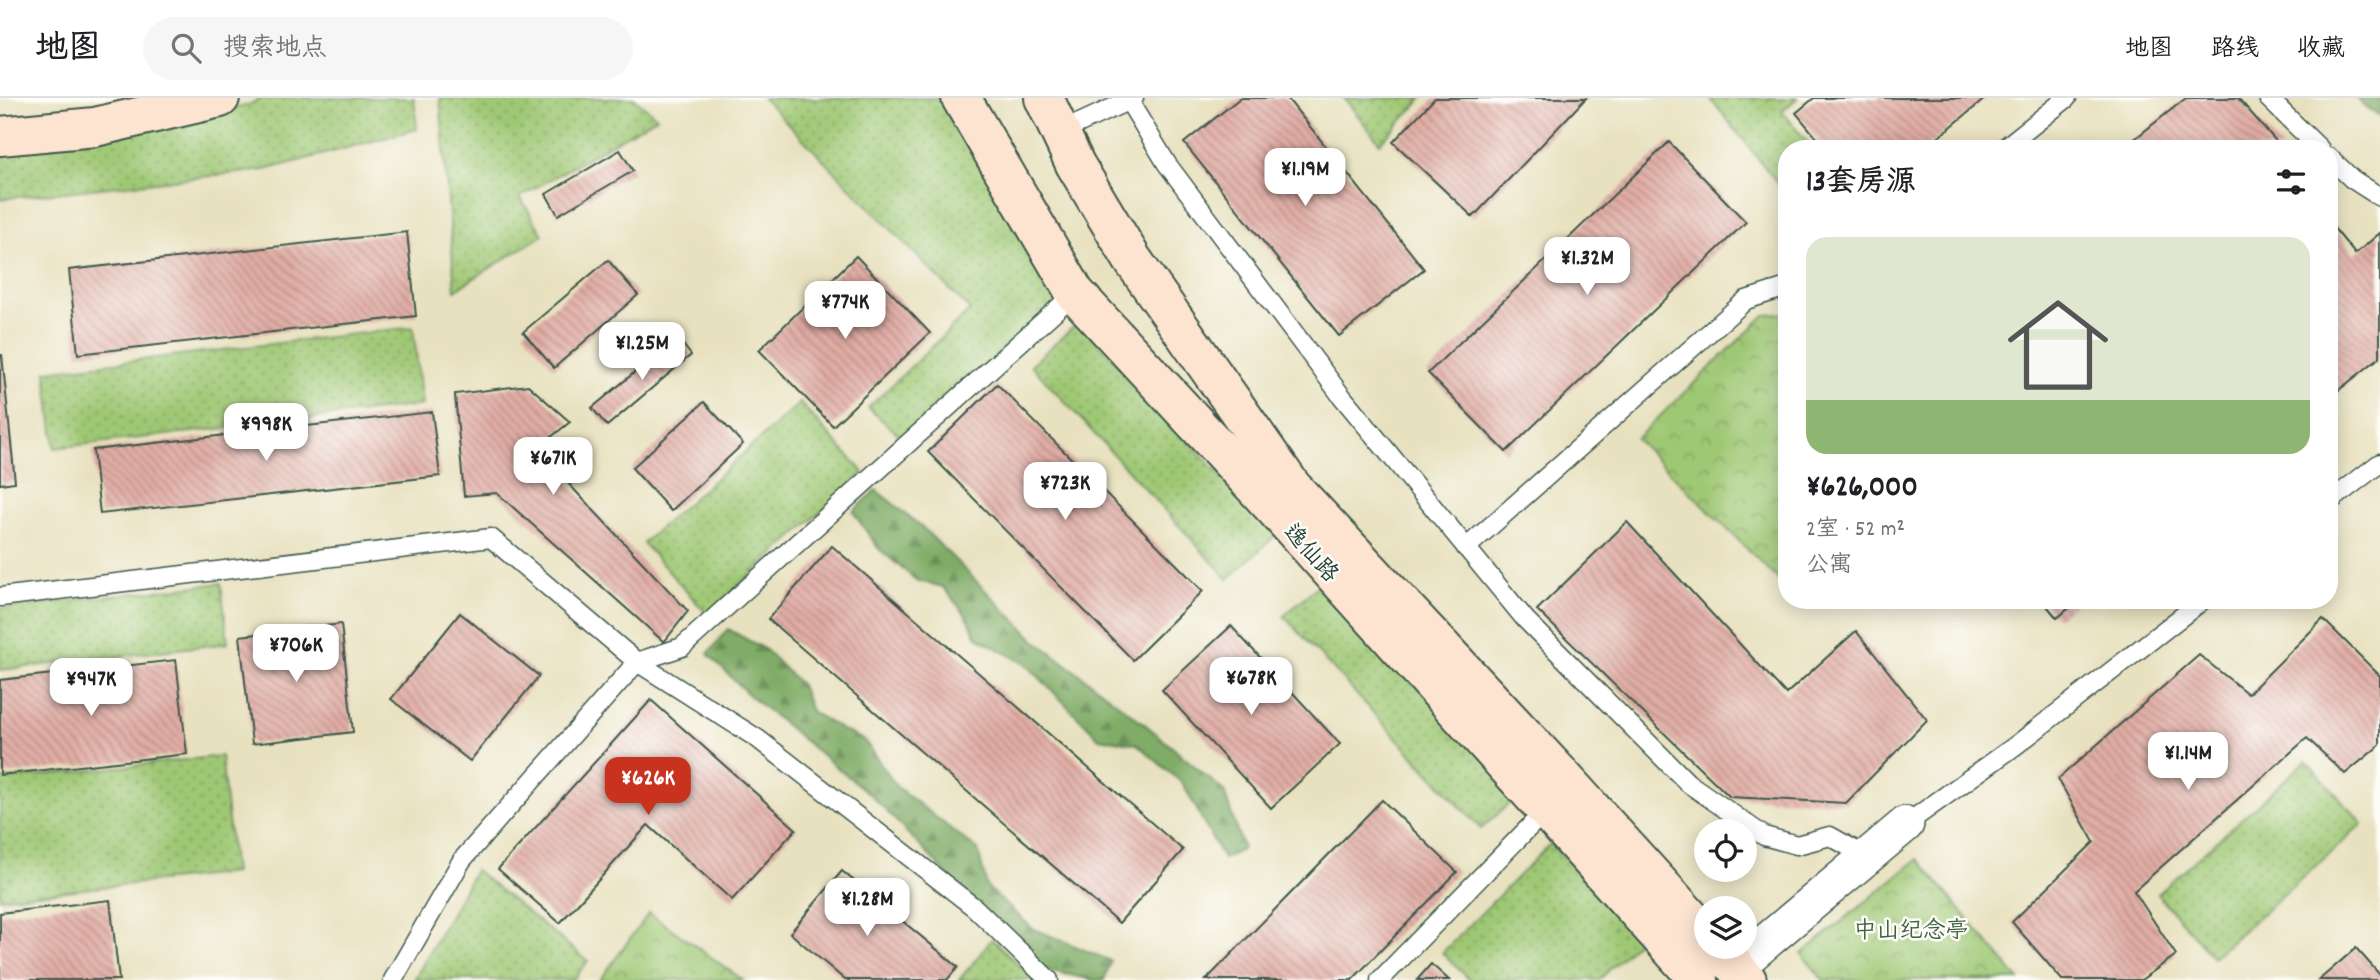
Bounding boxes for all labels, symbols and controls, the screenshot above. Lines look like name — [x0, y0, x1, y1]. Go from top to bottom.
search box — [143, 17, 633, 80]
text: 地图 — [35, 27, 101, 74]
icon: search — [167, 29, 205, 67]
text: 搜索地点 — [223, 31, 327, 68]
text: 地图 — [2125, 33, 2173, 67]
text: 路线 — [2211, 33, 2259, 67]
text: 收藏 — [2297, 33, 2345, 67]
pin: ¥1.19M — [1248, 148, 1362, 208]
text: ¥1.19M — [1280, 154, 1330, 187]
text: 13套房源 — [1806, 163, 1916, 206]
icon: filters — [2272, 163, 2310, 201]
pin: ¥1.32M — [1530, 238, 1644, 297]
text: ¥1.32M — [1560, 243, 1614, 276]
pin: ¥774K — [796, 282, 894, 341]
icon: home — [1995, 282, 2121, 408]
text: ¥774K — [821, 287, 869, 320]
pin: ¥1.25M — [585, 322, 699, 382]
text: ¥1.25M — [615, 328, 669, 361]
pin: ¥998K — [217, 404, 315, 463]
text: ¥998K — [240, 409, 292, 442]
pin: ¥671K — [504, 438, 602, 497]
text: ¥671K — [530, 443, 576, 476]
pin: ¥723K — [1016, 462, 1114, 522]
text: ¥723K — [1040, 468, 1090, 501]
text: ¥626,000 — [1806, 468, 1918, 511]
text: 2室 · 52 m² — [1806, 514, 1905, 547]
street label: 逸仙路 — [1274, 518, 1345, 591]
text: 公寓 — [1806, 550, 1852, 583]
pin: ¥706K — [247, 624, 345, 684]
text: ¥706K — [269, 630, 323, 663]
pin: ¥947K — [42, 658, 140, 718]
pin: ¥678K — [1202, 658, 1300, 717]
text: ¥678K — [1225, 663, 1277, 696]
text: ¥947K — [66, 664, 116, 697]
pin: ¥1.14M — [2131, 732, 2245, 792]
text: ¥1.14M — [2164, 738, 2212, 771]
pin: ¥626K — [599, 758, 697, 817]
text: ¥626K — [621, 763, 675, 796]
map controls — [1694, 819, 1757, 959]
button: locate — [1694, 819, 1757, 882]
pin: ¥1.28M — [810, 878, 924, 938]
text: ¥1.28M — [841, 884, 893, 917]
button: layers — [1694, 896, 1757, 959]
park label: 中山纪念亭 — [1854, 916, 1969, 949]

